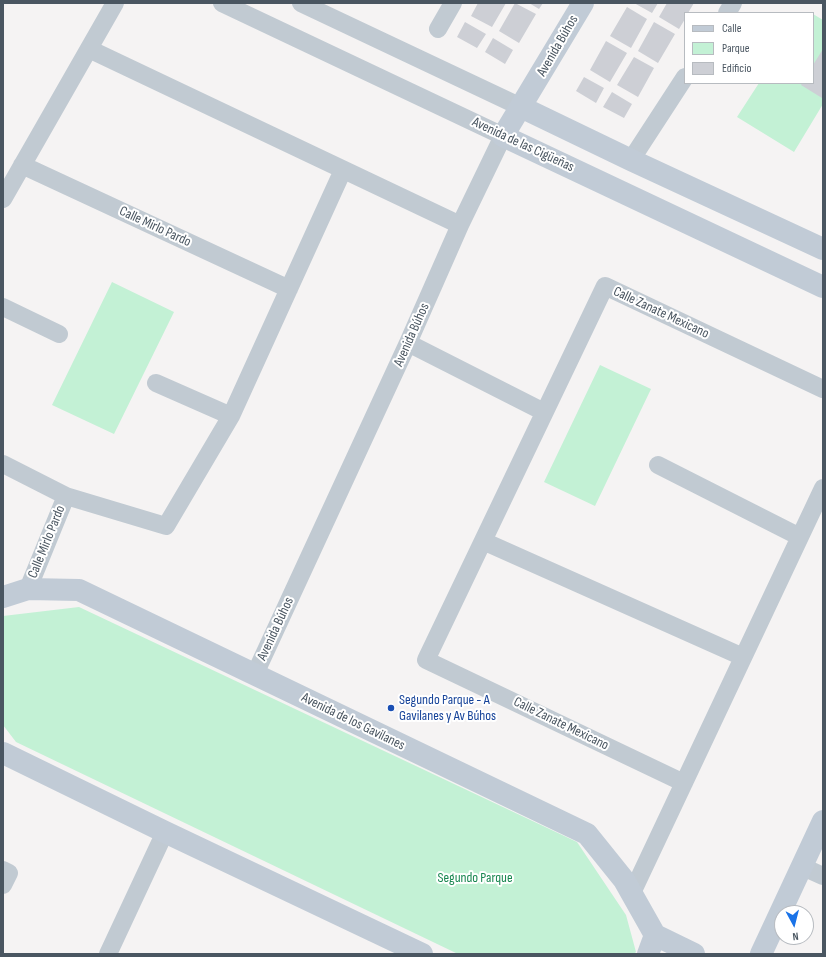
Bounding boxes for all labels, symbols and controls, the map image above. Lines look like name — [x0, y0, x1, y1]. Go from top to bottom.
street label: Avenida Búhos — [534, 12, 582, 80]
legend — [684, 12, 814, 84]
text: Calle — [722, 21, 742, 36]
text: Parque — [722, 41, 750, 56]
text: Edificio — [722, 61, 751, 76]
street label: Avenida de las Cigüeñas — [469, 114, 577, 176]
street label: Calle Mirlo Pardo — [116, 203, 194, 251]
street label: Calle Zanate Mexicano — [610, 283, 712, 343]
street label: Avenida Búhos — [391, 301, 433, 369]
street label: Calle Mirlo Pardo — [25, 503, 69, 581]
street label: Avenida Búhos — [254, 595, 298, 663]
street label: Avenida de los Gavilanes — [299, 690, 407, 754]
place label: Segundo Parque - A Gavilanes y Av Búhos — [399, 692, 496, 724]
street label: Calle Zanate Mexicano — [511, 694, 611, 754]
marker: Segundo Parque - A Gavilanes y Av Búhos — [386, 703, 396, 713]
park label: Segundo Parque — [437, 870, 513, 886]
north arrow — [774, 905, 814, 945]
text: N — [792, 930, 799, 943]

